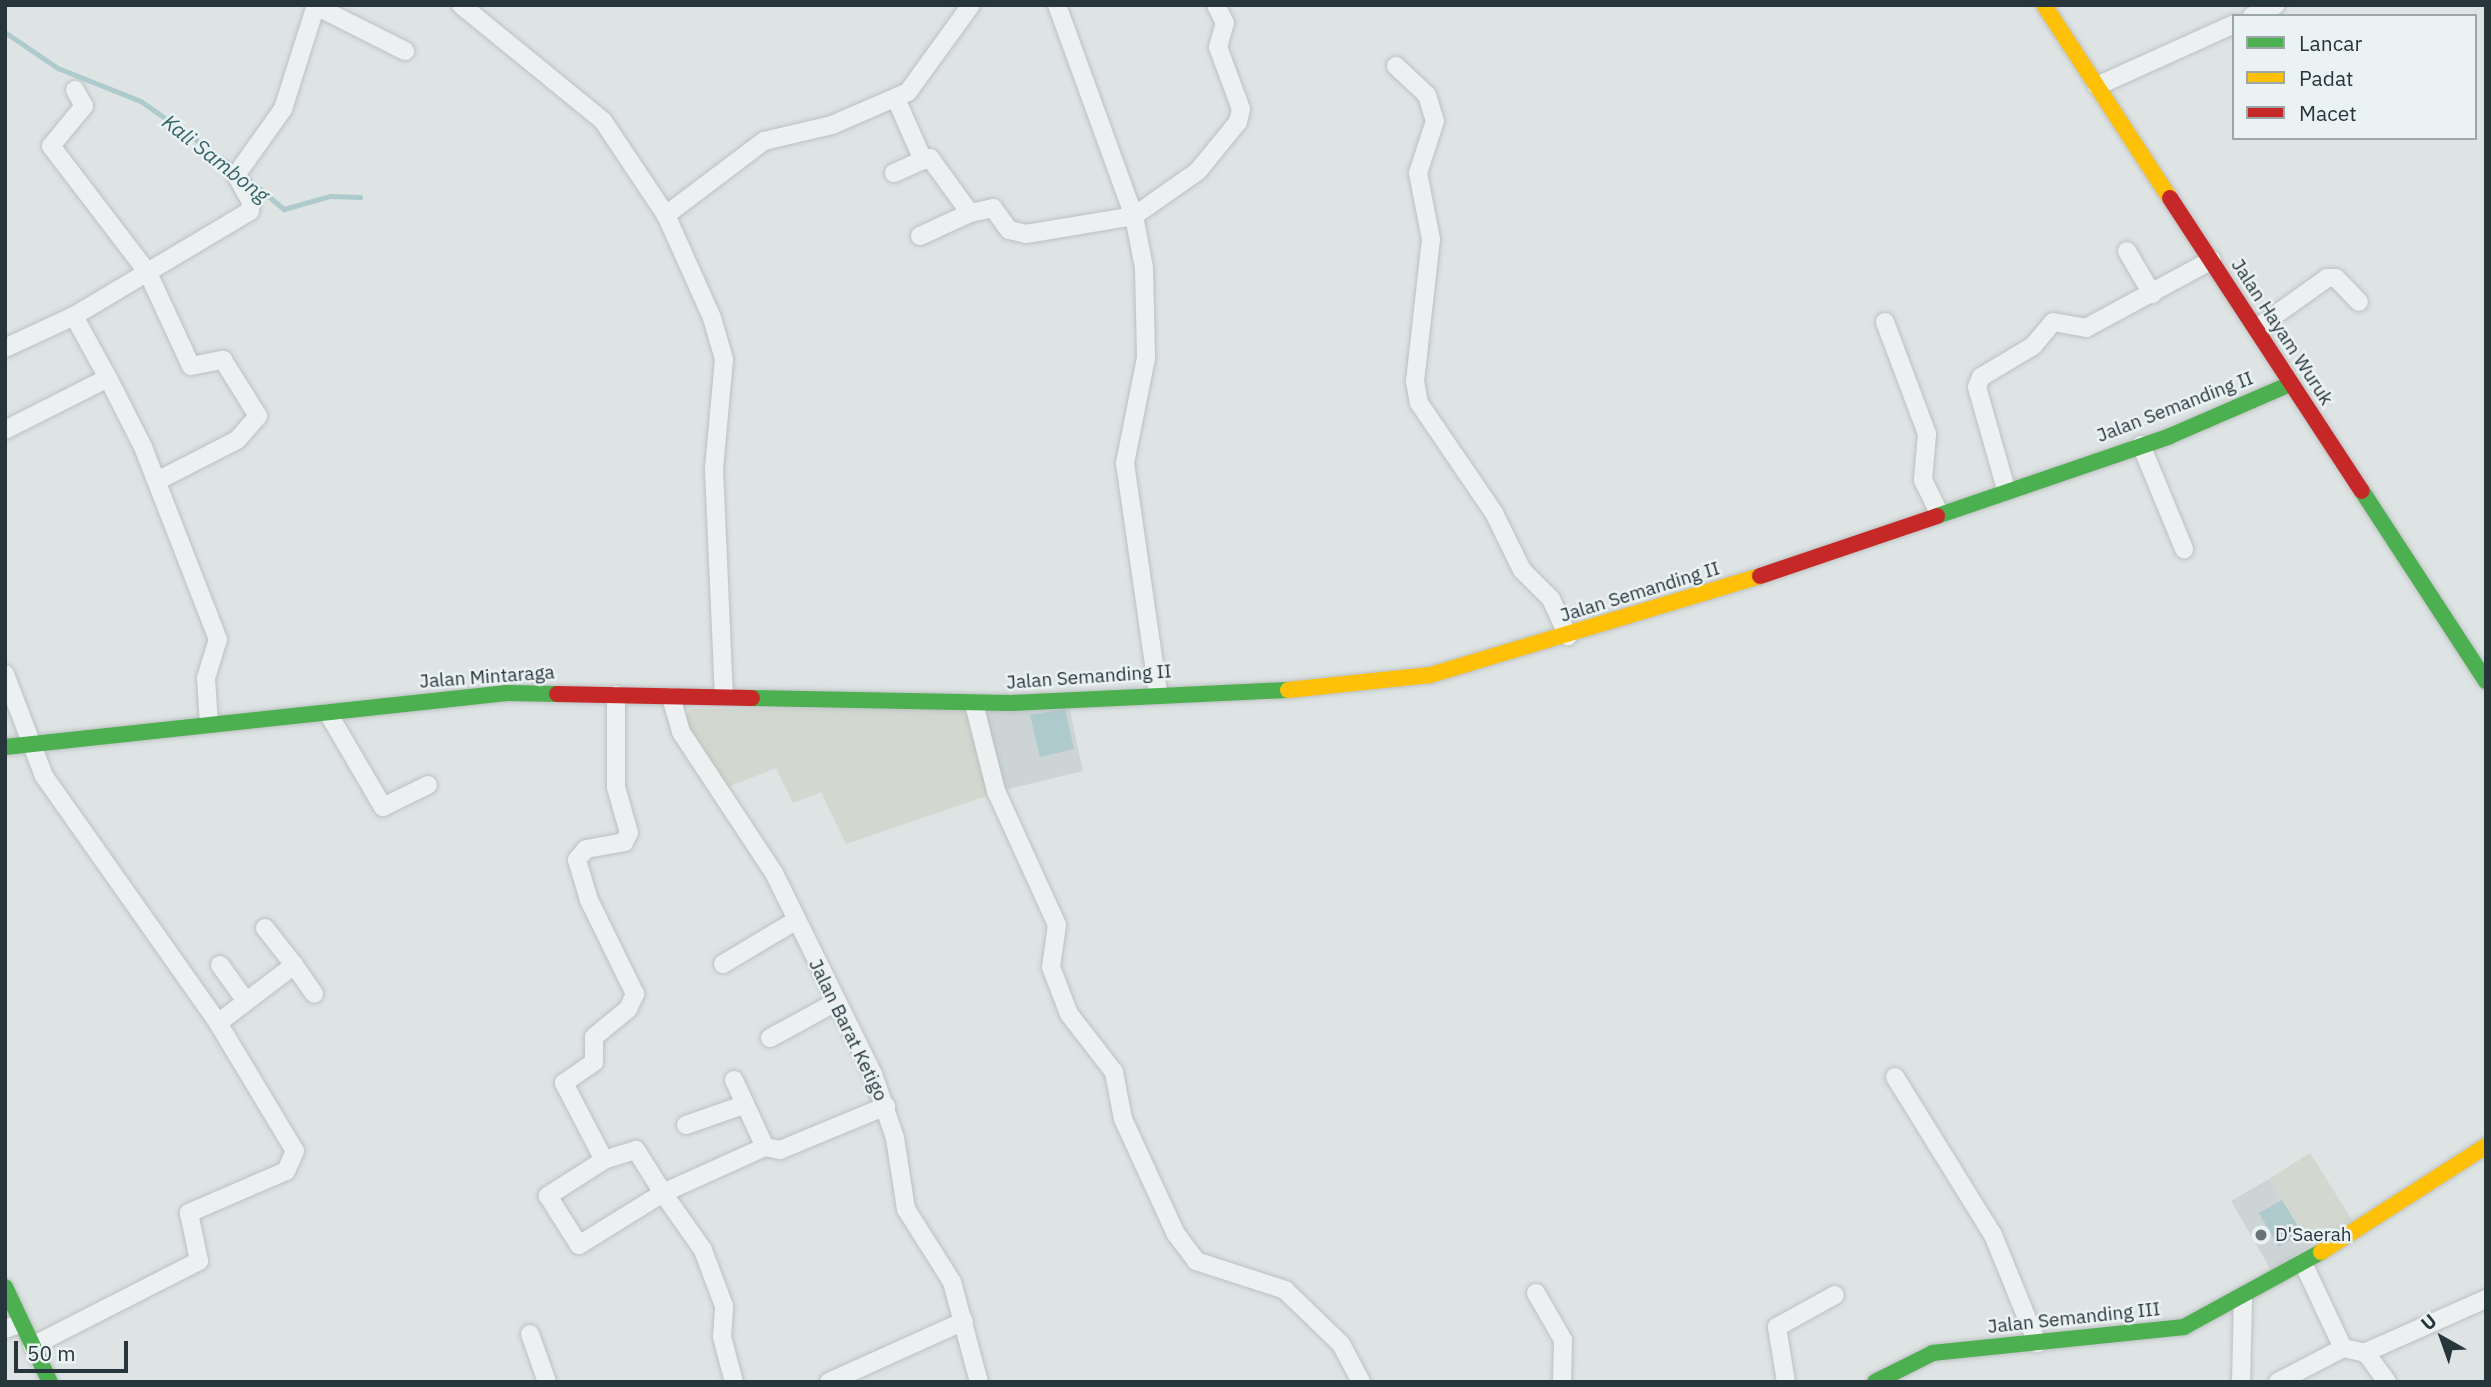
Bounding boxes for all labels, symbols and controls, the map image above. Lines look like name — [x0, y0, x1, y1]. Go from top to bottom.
legend — [2232, 14, 2477, 140]
text: Lancar — [2299, 29, 2362, 57]
text: Padat — [2299, 64, 2354, 92]
text: Macet — [2299, 99, 2357, 127]
water label: Kali Sambong — [158, 108, 274, 208]
street label: Jalan Hayam Wuruk — [2226, 255, 2338, 409]
street label: Jalan Semanding II — [2094, 367, 2256, 447]
street label: Jalan Semanding II — [1557, 557, 1723, 627]
street label: Jalan Semanding II — [1006, 660, 1172, 694]
street label: Jalan Mintaraga — [419, 661, 555, 693]
street label: Jalan Barat Ketigo — [804, 955, 892, 1105]
place label: D'Saerah — [2275, 1224, 2352, 1246]
marker: D'Saerah — [2253, 1227, 2269, 1243]
street label: Jalan Semanding III — [1987, 1298, 2161, 1338]
north arrow — [2407, 1303, 2477, 1373]
text: U — [2416, 1308, 2441, 1335]
scale bar — [18, 1328, 131, 1372]
text: 50 m — [27, 1339, 76, 1367]

